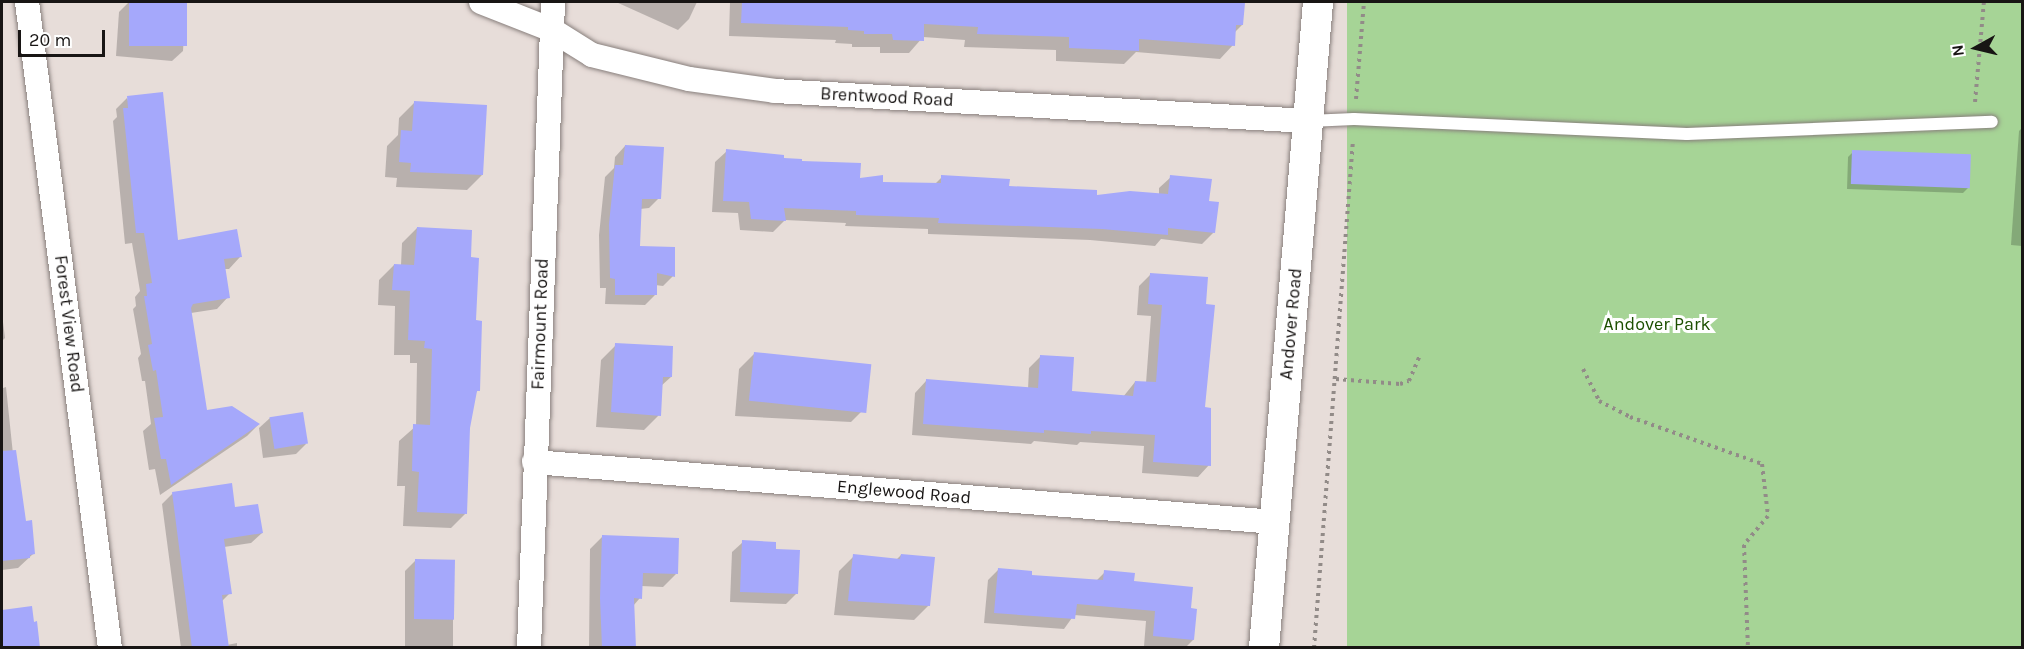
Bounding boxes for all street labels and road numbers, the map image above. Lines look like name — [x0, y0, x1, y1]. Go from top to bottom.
street label: Brentwood Road — [820, 83, 954, 111]
street label: Forest View Road — [50, 254, 88, 394]
street label: Fairmount Road — [527, 258, 553, 390]
street label: Andover Road — [1275, 267, 1307, 381]
street label: Englewood Road — [836, 475, 972, 509]

